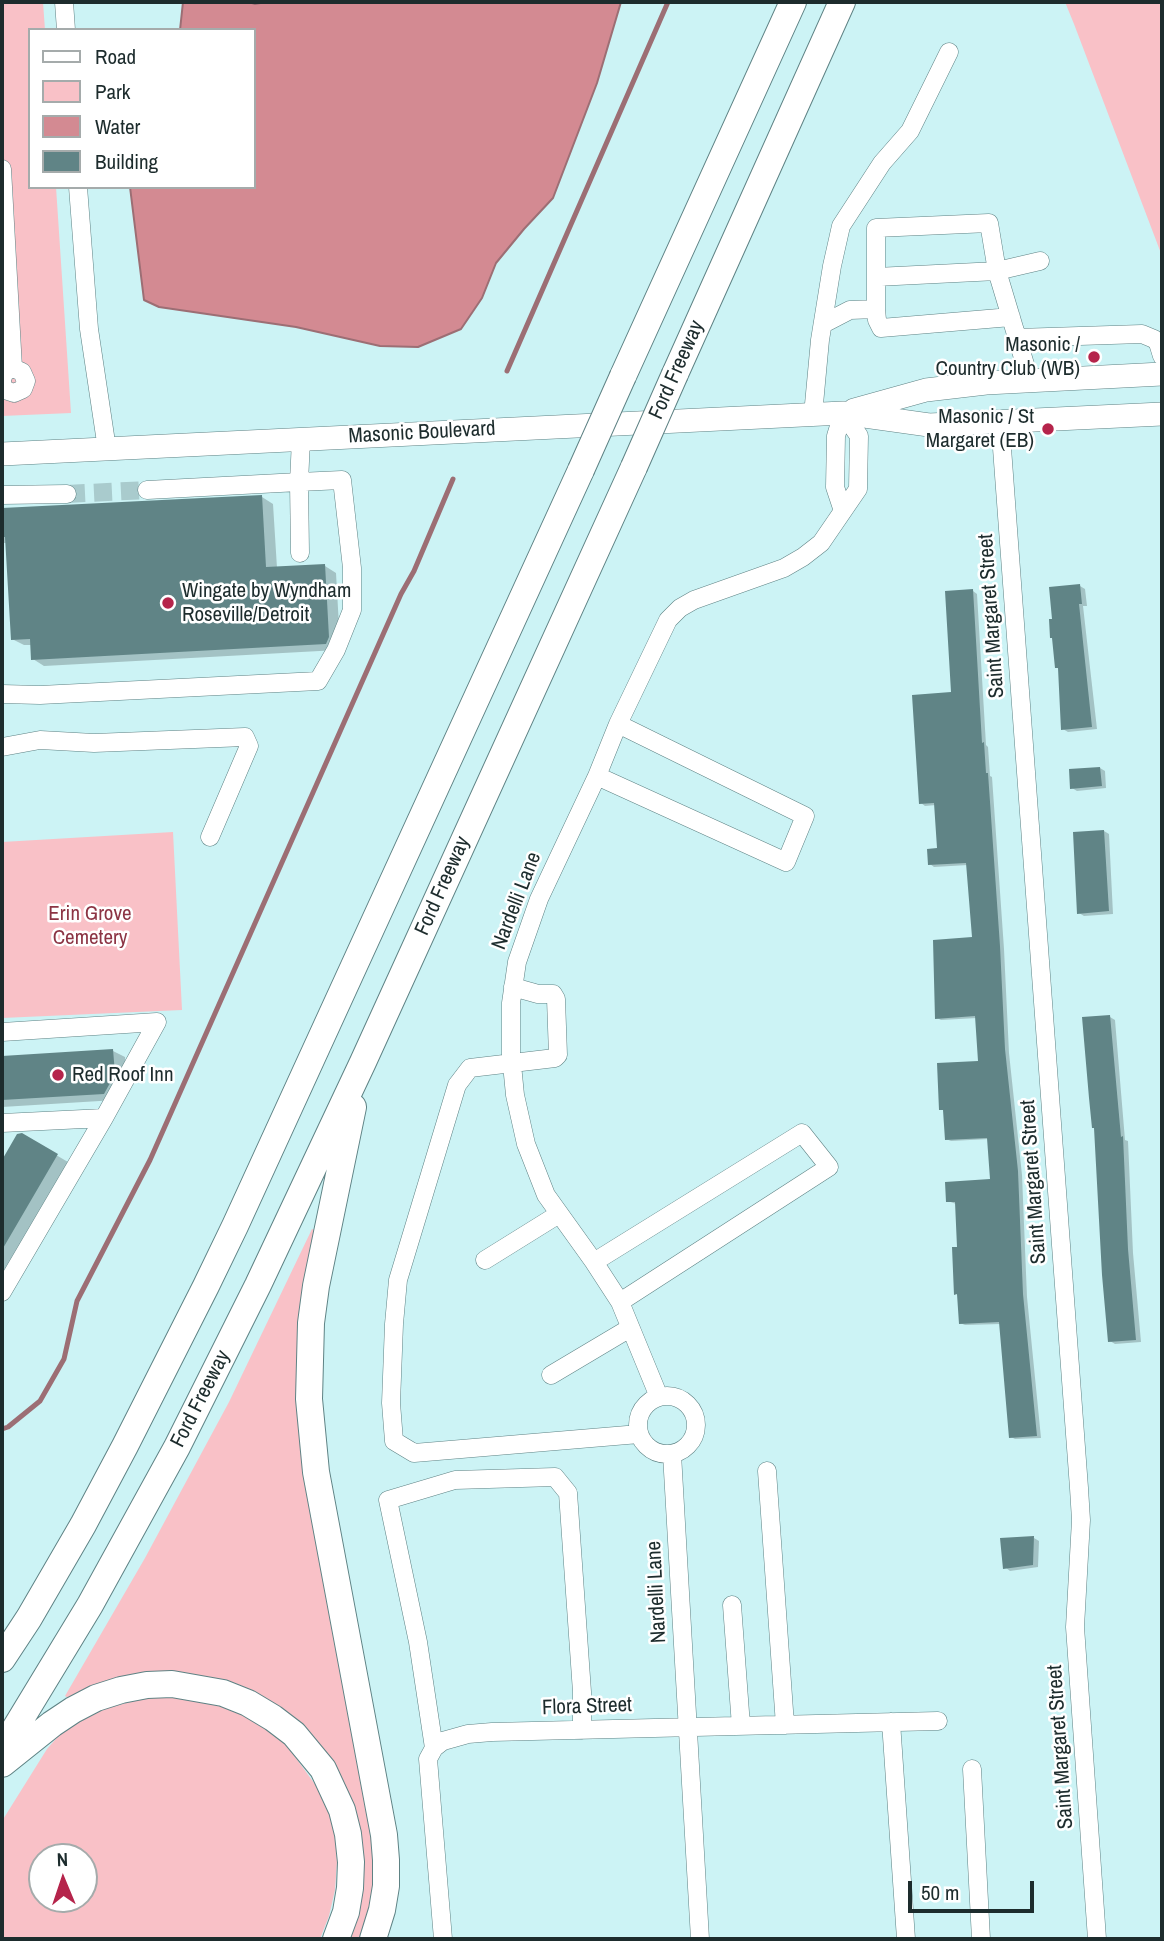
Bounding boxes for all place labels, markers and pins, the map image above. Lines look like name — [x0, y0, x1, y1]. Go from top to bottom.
place label: Masonic / Country Club (WB) — [936, 332, 1080, 382]
marker: Masonic / Country Club (WB) — [1086, 349, 1102, 365]
place label: Masonic / St Margaret (EB) — [926, 404, 1034, 454]
marker: Masonic / St Margaret (EB) — [1040, 421, 1056, 437]
place label: Wingate by Wyndham Roseville/Detroit — [182, 578, 351, 628]
marker: Wingate by Wyndham Roseville/Detroit — [160, 595, 176, 611]
place label: Red Roof Inn — [72, 1062, 173, 1088]
marker: Red Roof Inn — [50, 1067, 66, 1083]

